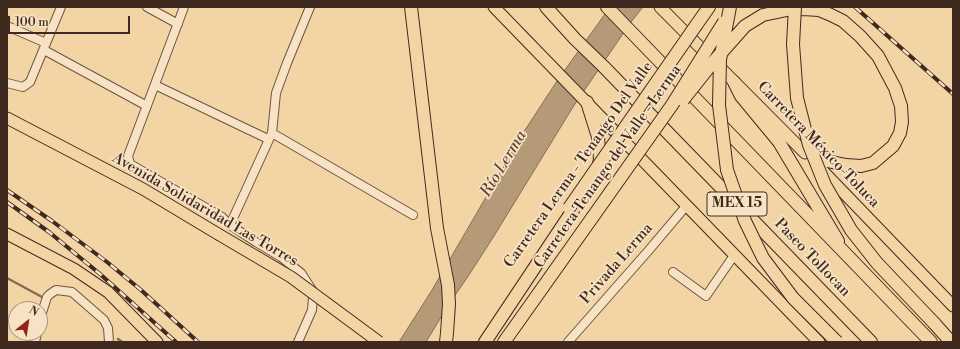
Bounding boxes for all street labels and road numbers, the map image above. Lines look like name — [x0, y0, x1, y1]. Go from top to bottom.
street label: Carretera Lerma - Tenango Del Valle — [501, 59, 657, 271]
street label: Carretera Tenango del Valle - Lerma — [531, 62, 685, 272]
street label: Carretera México-Toluca — [753, 78, 883, 212]
street label: Avenida Solidaridad Las Torres — [109, 149, 301, 271]
road number: MEX 15 — [707, 192, 767, 216]
street label: Paseo Tollocan — [770, 215, 854, 301]
street label: Privada Lerma — [577, 220, 657, 308]

